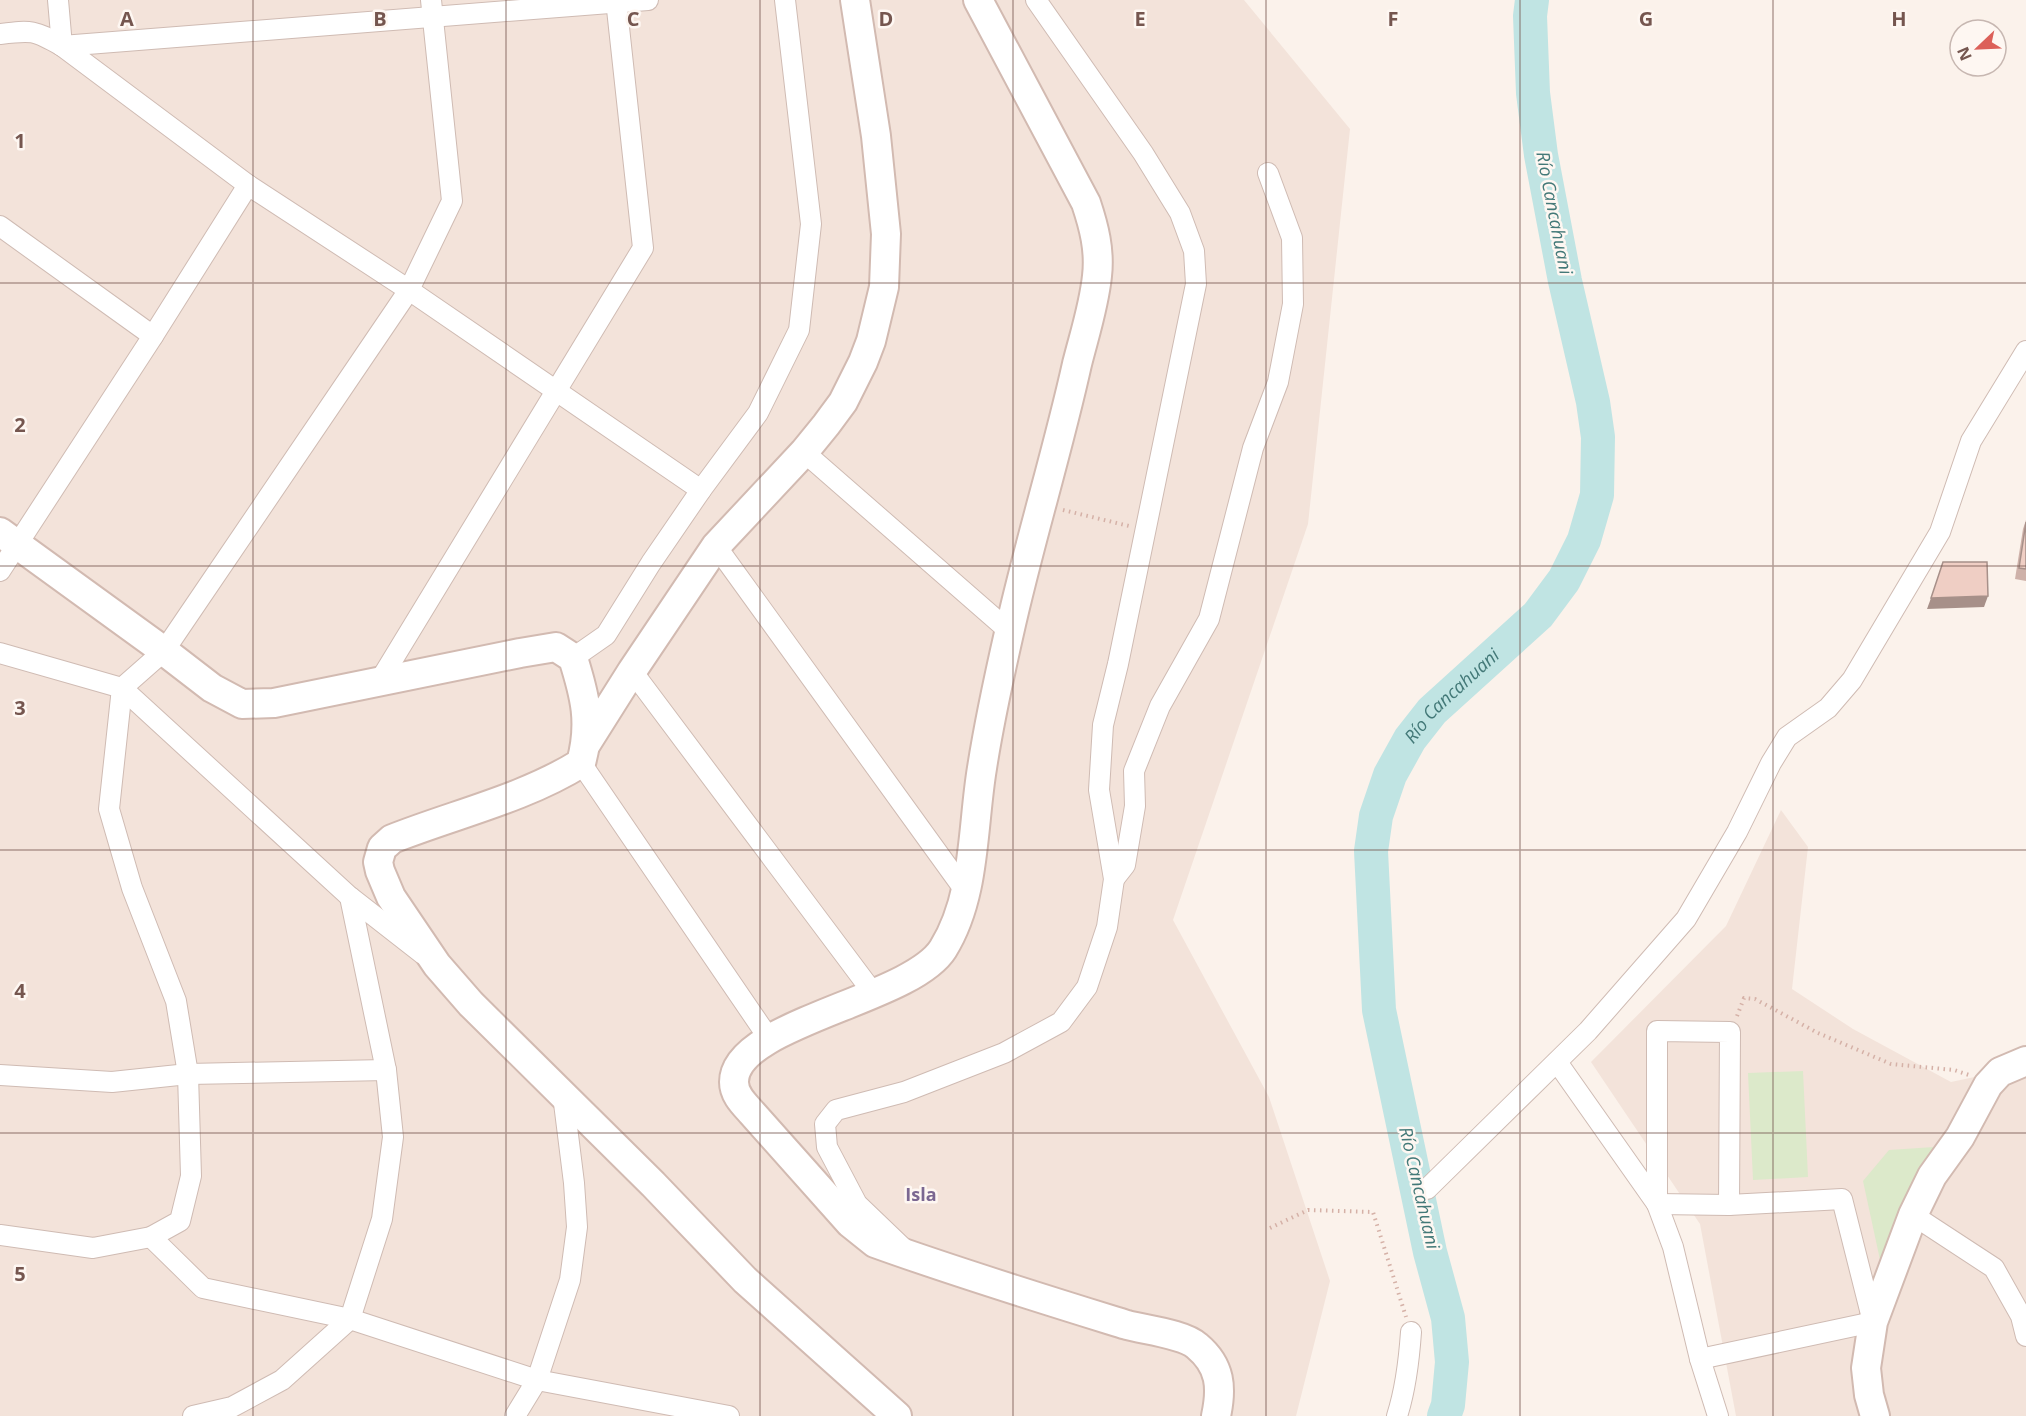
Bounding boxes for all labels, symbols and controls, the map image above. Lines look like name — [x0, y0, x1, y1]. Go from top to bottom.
text: A — [120, 5, 134, 32]
text: B — [373, 5, 387, 32]
text: C — [627, 5, 640, 32]
text: D — [879, 5, 893, 32]
text: E — [1134, 5, 1146, 32]
text: F — [1388, 5, 1398, 32]
text: G — [1639, 5, 1653, 32]
text: H — [1891, 5, 1907, 32]
north arrow — [1948, 18, 2008, 78]
text: N — [1952, 44, 1977, 64]
text: 1 — [14, 127, 26, 154]
water label: Río Cancahuani — [1531, 149, 1579, 277]
text: 2 — [14, 411, 26, 438]
water label: Río Cancahuani — [1398, 643, 1504, 748]
text: 3 — [14, 694, 26, 721]
text: 4 — [14, 977, 26, 1004]
water label: Río Cancahuani — [1394, 1124, 1446, 1252]
district label: Isla — [905, 1182, 937, 1206]
text: 5 — [14, 1260, 26, 1287]

